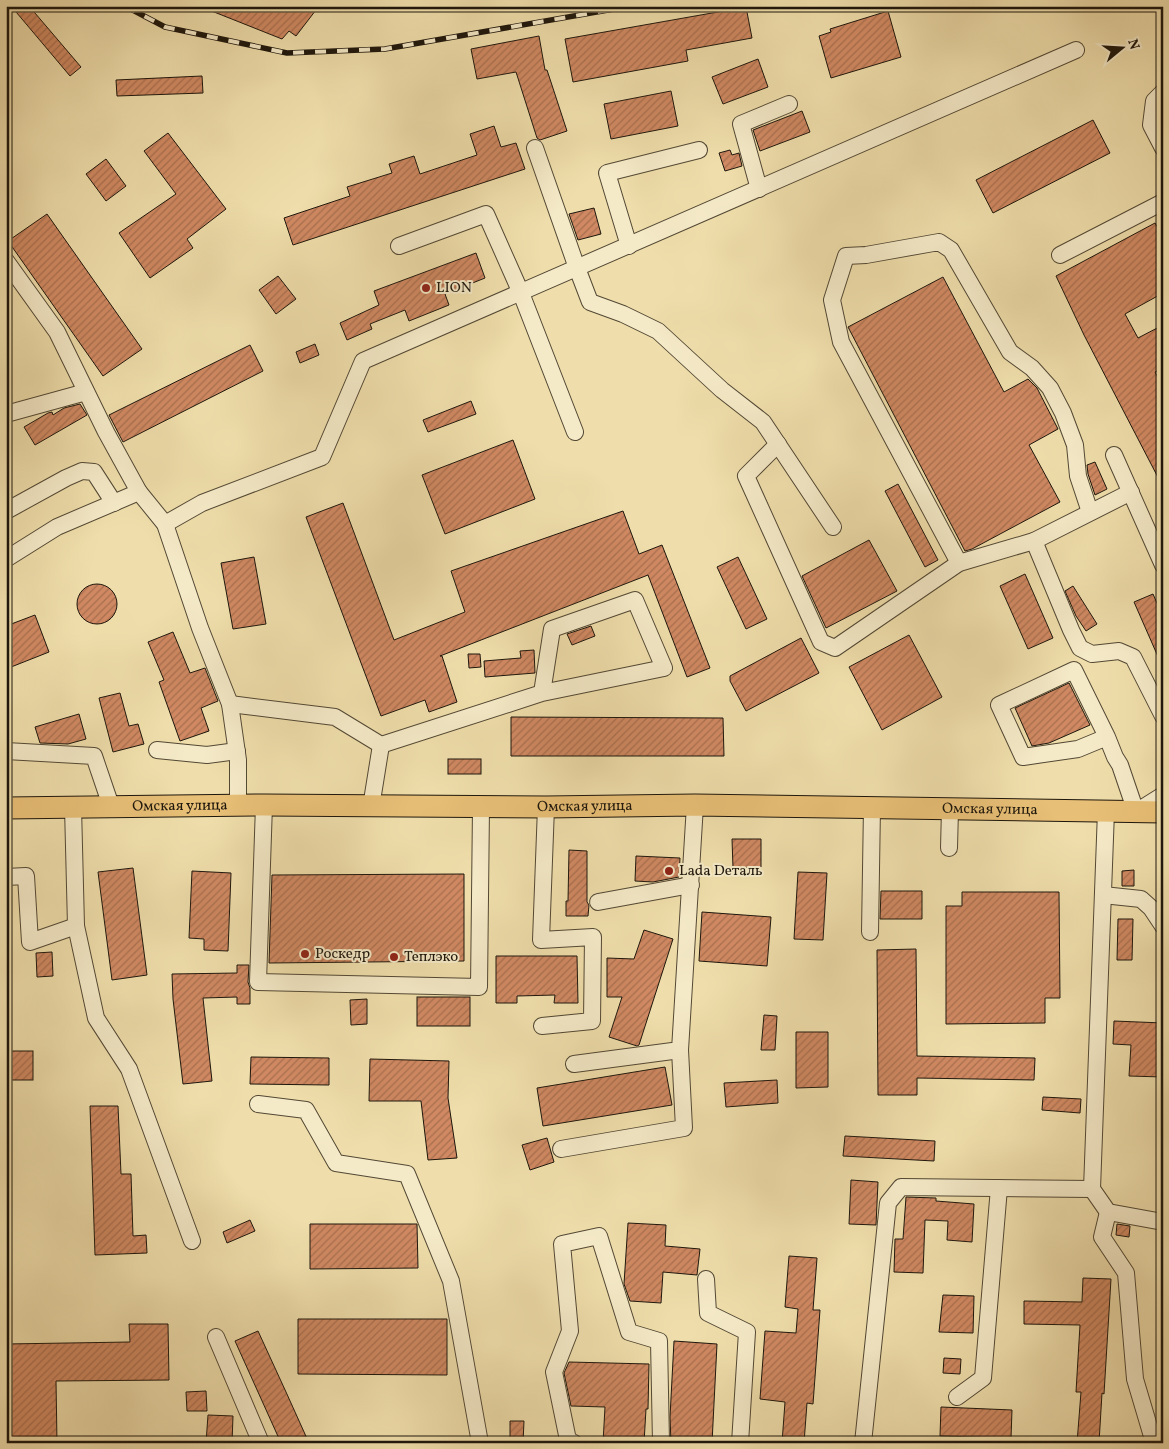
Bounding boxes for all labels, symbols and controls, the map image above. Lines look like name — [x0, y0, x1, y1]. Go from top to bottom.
north arrow — [1096, 22, 1146, 72]
text: N — [1122, 37, 1144, 52]
place label: LION — [436, 278, 472, 299]
marker: LION — [420, 282, 432, 294]
street label: Омская улица — [132, 795, 228, 817]
street label: Омская улица — [537, 795, 633, 818]
street label: Омская улица — [942, 798, 1038, 821]
place label: Lada Dеталь — [679, 861, 763, 882]
marker: Lada Dеталь — [663, 865, 675, 877]
place label: Роскедр — [315, 944, 370, 965]
place label: Теплэко — [404, 947, 458, 968]
marker: Роскедр — [299, 948, 311, 960]
marker: Теплэко — [388, 951, 400, 963]

